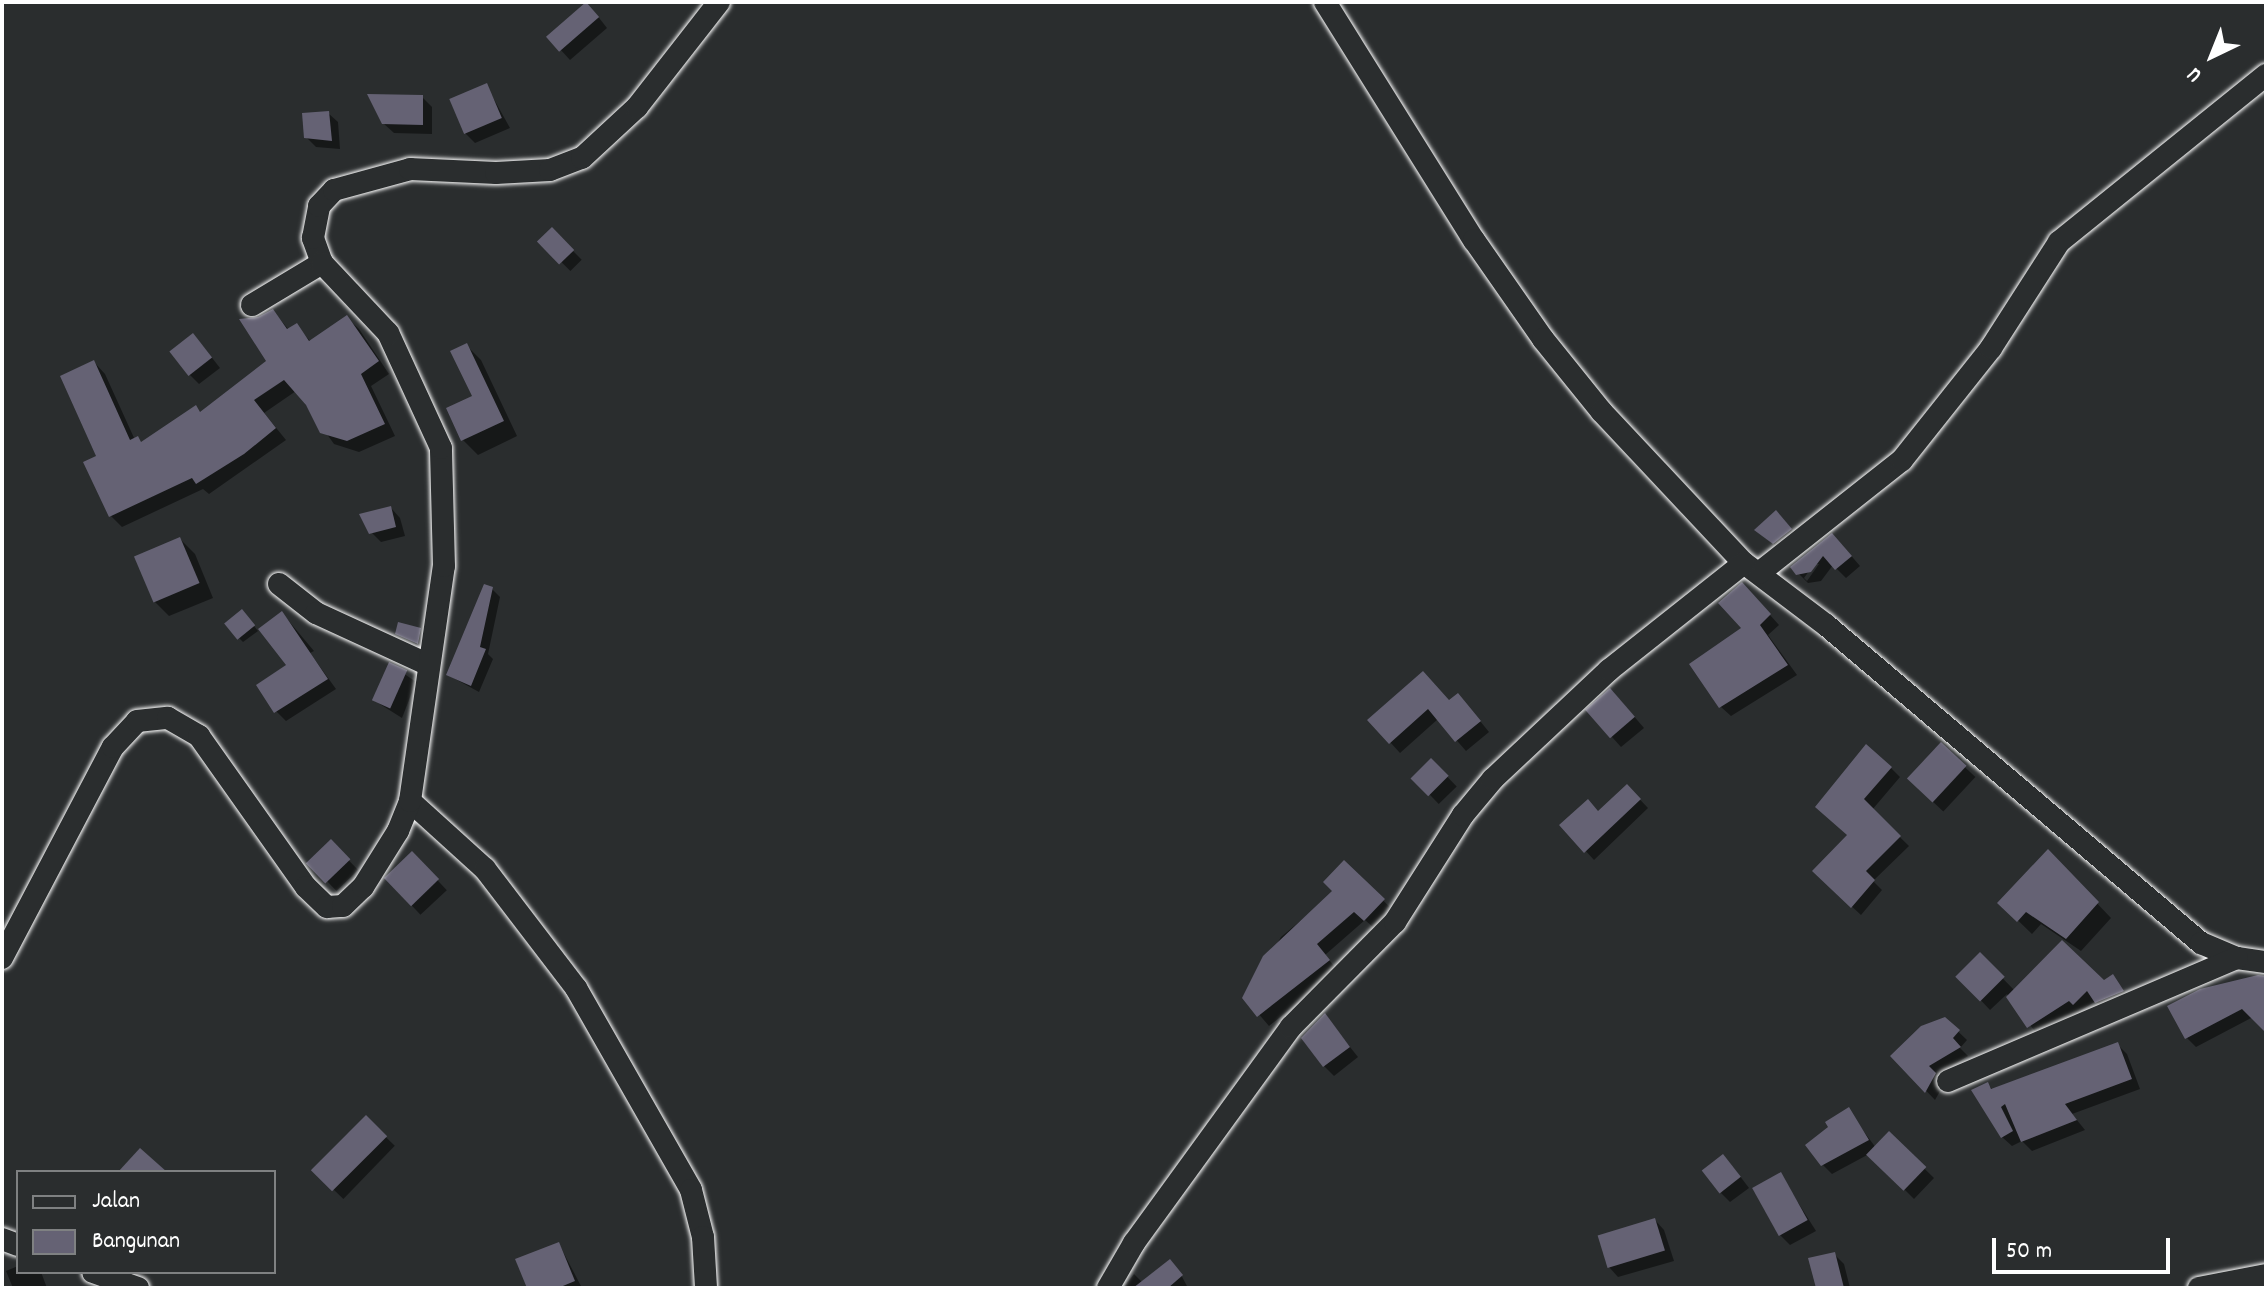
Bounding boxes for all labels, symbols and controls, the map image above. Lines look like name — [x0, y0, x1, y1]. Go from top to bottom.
north arrow — [2172, 16, 2252, 96]
text: U — [2181, 59, 2210, 89]
legend — [16, 1170, 276, 1274]
text: Jalan — [92, 1185, 140, 1219]
scale bar — [1996, 1222, 2174, 1272]
text: Bangunan — [92, 1225, 180, 1259]
text: 50 m — [2006, 1235, 2052, 1269]

